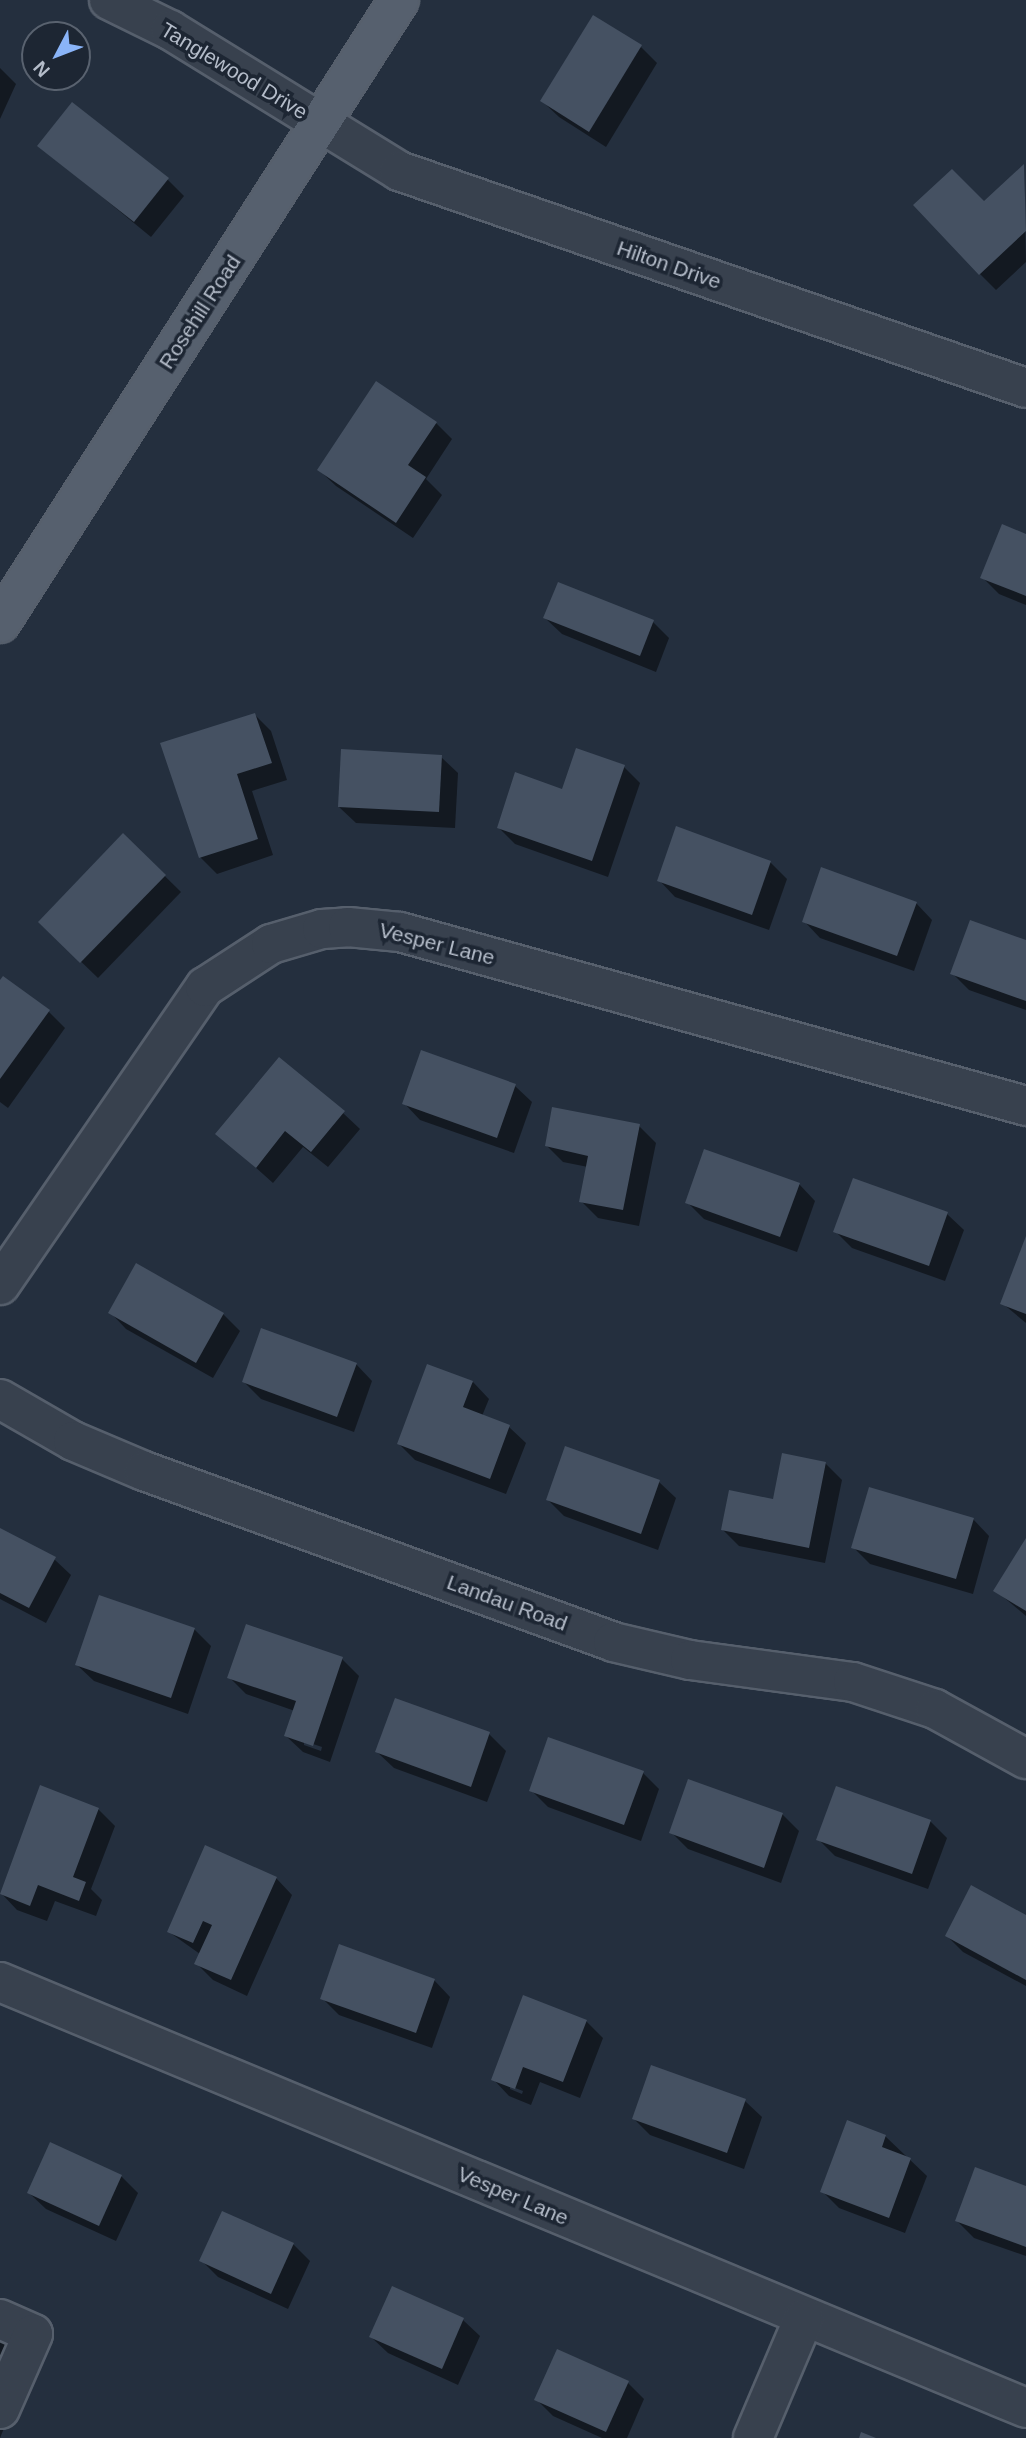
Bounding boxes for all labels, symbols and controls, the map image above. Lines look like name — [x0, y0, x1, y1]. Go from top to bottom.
street label: Tanglewood Drive — [156, 17, 312, 125]
north arrow — [21, 21, 91, 91]
text: N — [29, 57, 54, 81]
street label: Hilton Drive — [614, 235, 724, 295]
street label: Rosehill Road — [154, 250, 246, 374]
street label: Vesper Lane — [377, 918, 497, 970]
street label: Landau Road — [443, 1570, 571, 1636]
street label: Vesper Lane — [454, 2161, 572, 2231]

